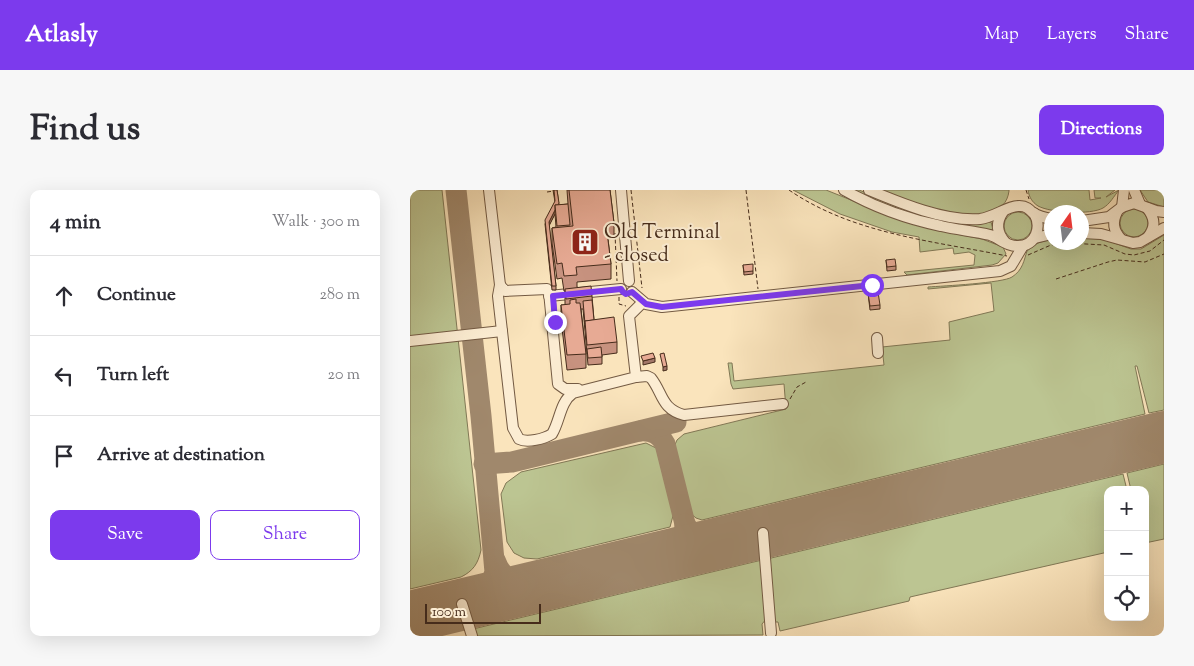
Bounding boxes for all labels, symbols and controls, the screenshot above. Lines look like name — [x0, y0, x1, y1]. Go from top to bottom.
text: Atlasly — [25, 18, 98, 52]
text: Map — [984, 22, 1019, 48]
text: Layers — [1047, 22, 1097, 48]
text: Share — [1125, 22, 1169, 48]
text: Find us — [30, 105, 140, 156]
button: Directions — [1039, 105, 1164, 155]
north arrow — [1044, 205, 1089, 250]
text: 4 min — [50, 208, 101, 238]
text: Walk · 300 m — [272, 211, 360, 234]
place label: Old Terminal - closed — [604, 219, 720, 271]
building icon: Old Terminal - closed — [570, 227, 600, 257]
route start — [861, 274, 884, 297]
icon: ahead — [50, 282, 78, 310]
text: Continue — [97, 282, 176, 309]
text: 280 m — [319, 284, 360, 307]
route end — [544, 311, 567, 334]
icon: left — [50, 362, 78, 390]
text: Turn left — [97, 362, 169, 389]
text: 20 m — [327, 364, 360, 387]
icon: arrive — [50, 442, 78, 470]
text: Arrive at destination — [97, 442, 265, 469]
map controls — [1104, 486, 1149, 621]
button: + — [1104, 486, 1149, 531]
button: Save — [50, 510, 200, 560]
button: Share — [210, 510, 360, 560]
button: − — [1104, 531, 1149, 576]
button: locate — [1104, 576, 1149, 621]
scale bar — [425, 601, 541, 624]
text: 100 m — [432, 603, 466, 623]

